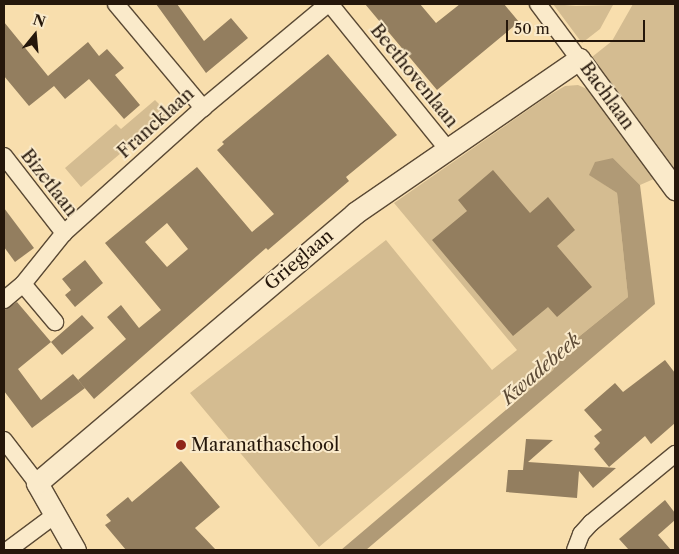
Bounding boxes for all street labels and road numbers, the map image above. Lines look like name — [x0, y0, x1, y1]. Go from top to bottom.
street label: Beethovenlaan — [366, 20, 462, 132]
street label: Bachlaan — [575, 58, 639, 134]
street label: Francklaan — [113, 83, 199, 163]
street label: Bizetlaan — [16, 145, 82, 221]
street label: Grieglaan — [260, 225, 338, 295]

